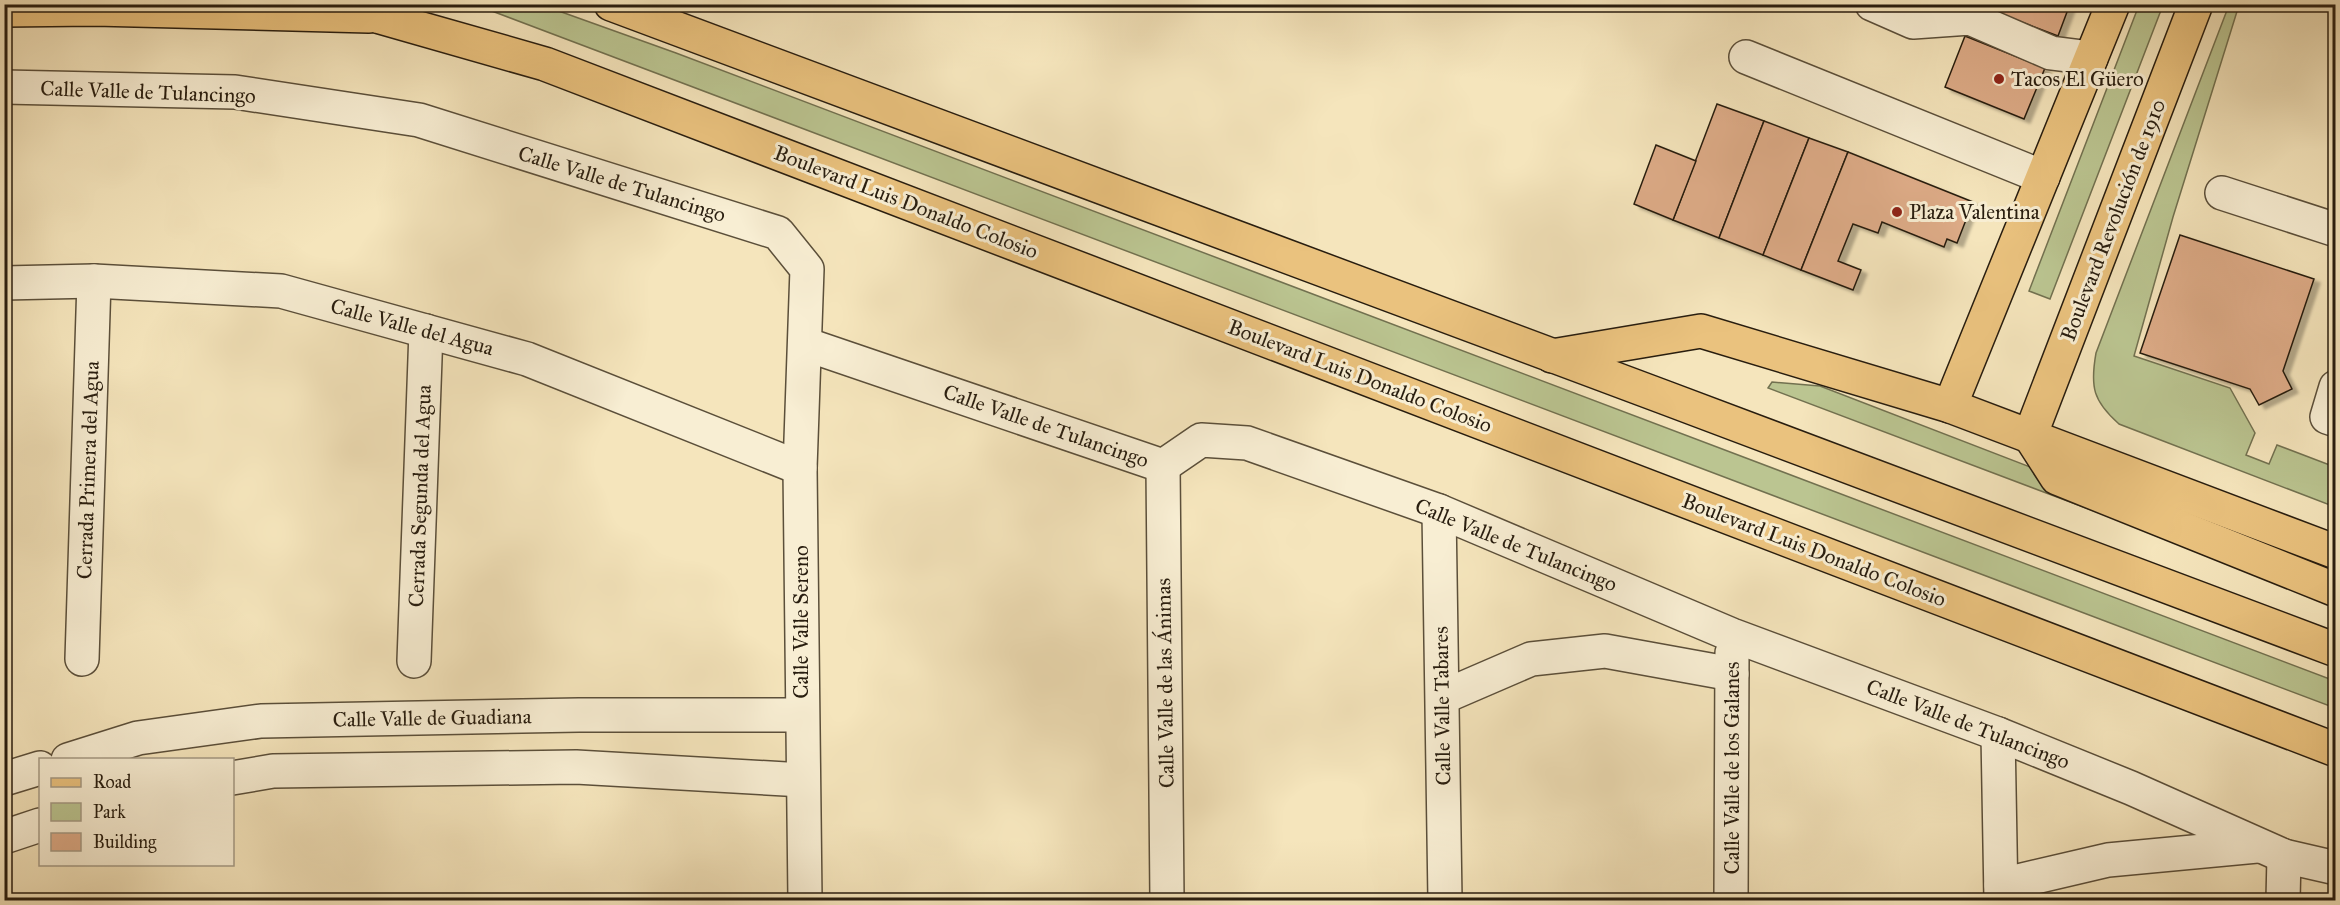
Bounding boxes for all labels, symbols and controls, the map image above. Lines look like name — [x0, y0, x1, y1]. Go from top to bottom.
place label: Tacos El Güero — [2011, 66, 2144, 92]
marker: Tacos El Güero — [1992, 72, 2006, 86]
street label: Calle Valle de Tulancingo — [40, 75, 256, 109]
street label: Boulevard Revolución de 1910 — [2055, 95, 2171, 345]
street label: Calle Valle de Tulancingo — [515, 140, 729, 228]
street label: Boulevard Luis Donaldo Colosio — [770, 140, 1042, 265]
place label: Plaza Valentina — [1909, 199, 2040, 225]
marker: Plaza Valentina — [1890, 205, 1904, 219]
street label: Calle Valle del Agua — [328, 293, 497, 361]
street label: Boulevard Luis Donaldo Colosio — [1224, 314, 1496, 439]
street label: Cerrada Primera del Agua — [71, 360, 105, 580]
street label: Calle Valle de Tulancingo — [940, 379, 1152, 473]
street label: Cerrada Segunda del Agua — [403, 384, 437, 608]
street label: Boulevard Luis Donaldo Colosio — [1678, 488, 1950, 613]
street label: Calle Valle de Tulancingo — [1411, 493, 1621, 598]
street label: Calle Valle Sereno — [788, 545, 814, 699]
street label: Calle Valle de las Ánimas — [1150, 578, 1180, 788]
street label: Calle Valle Tabares — [1428, 626, 1456, 786]
street label: Calle Valle de los Galanes — [1719, 661, 1745, 875]
street label: Calle Valle de Tulancingo — [1863, 673, 2074, 775]
street label: Calle Valle de Guadiana — [332, 703, 532, 733]
legend — [39, 758, 234, 866]
text: Road — [93, 771, 131, 793]
text: Park — [93, 801, 126, 823]
text: Building — [93, 831, 157, 854]

